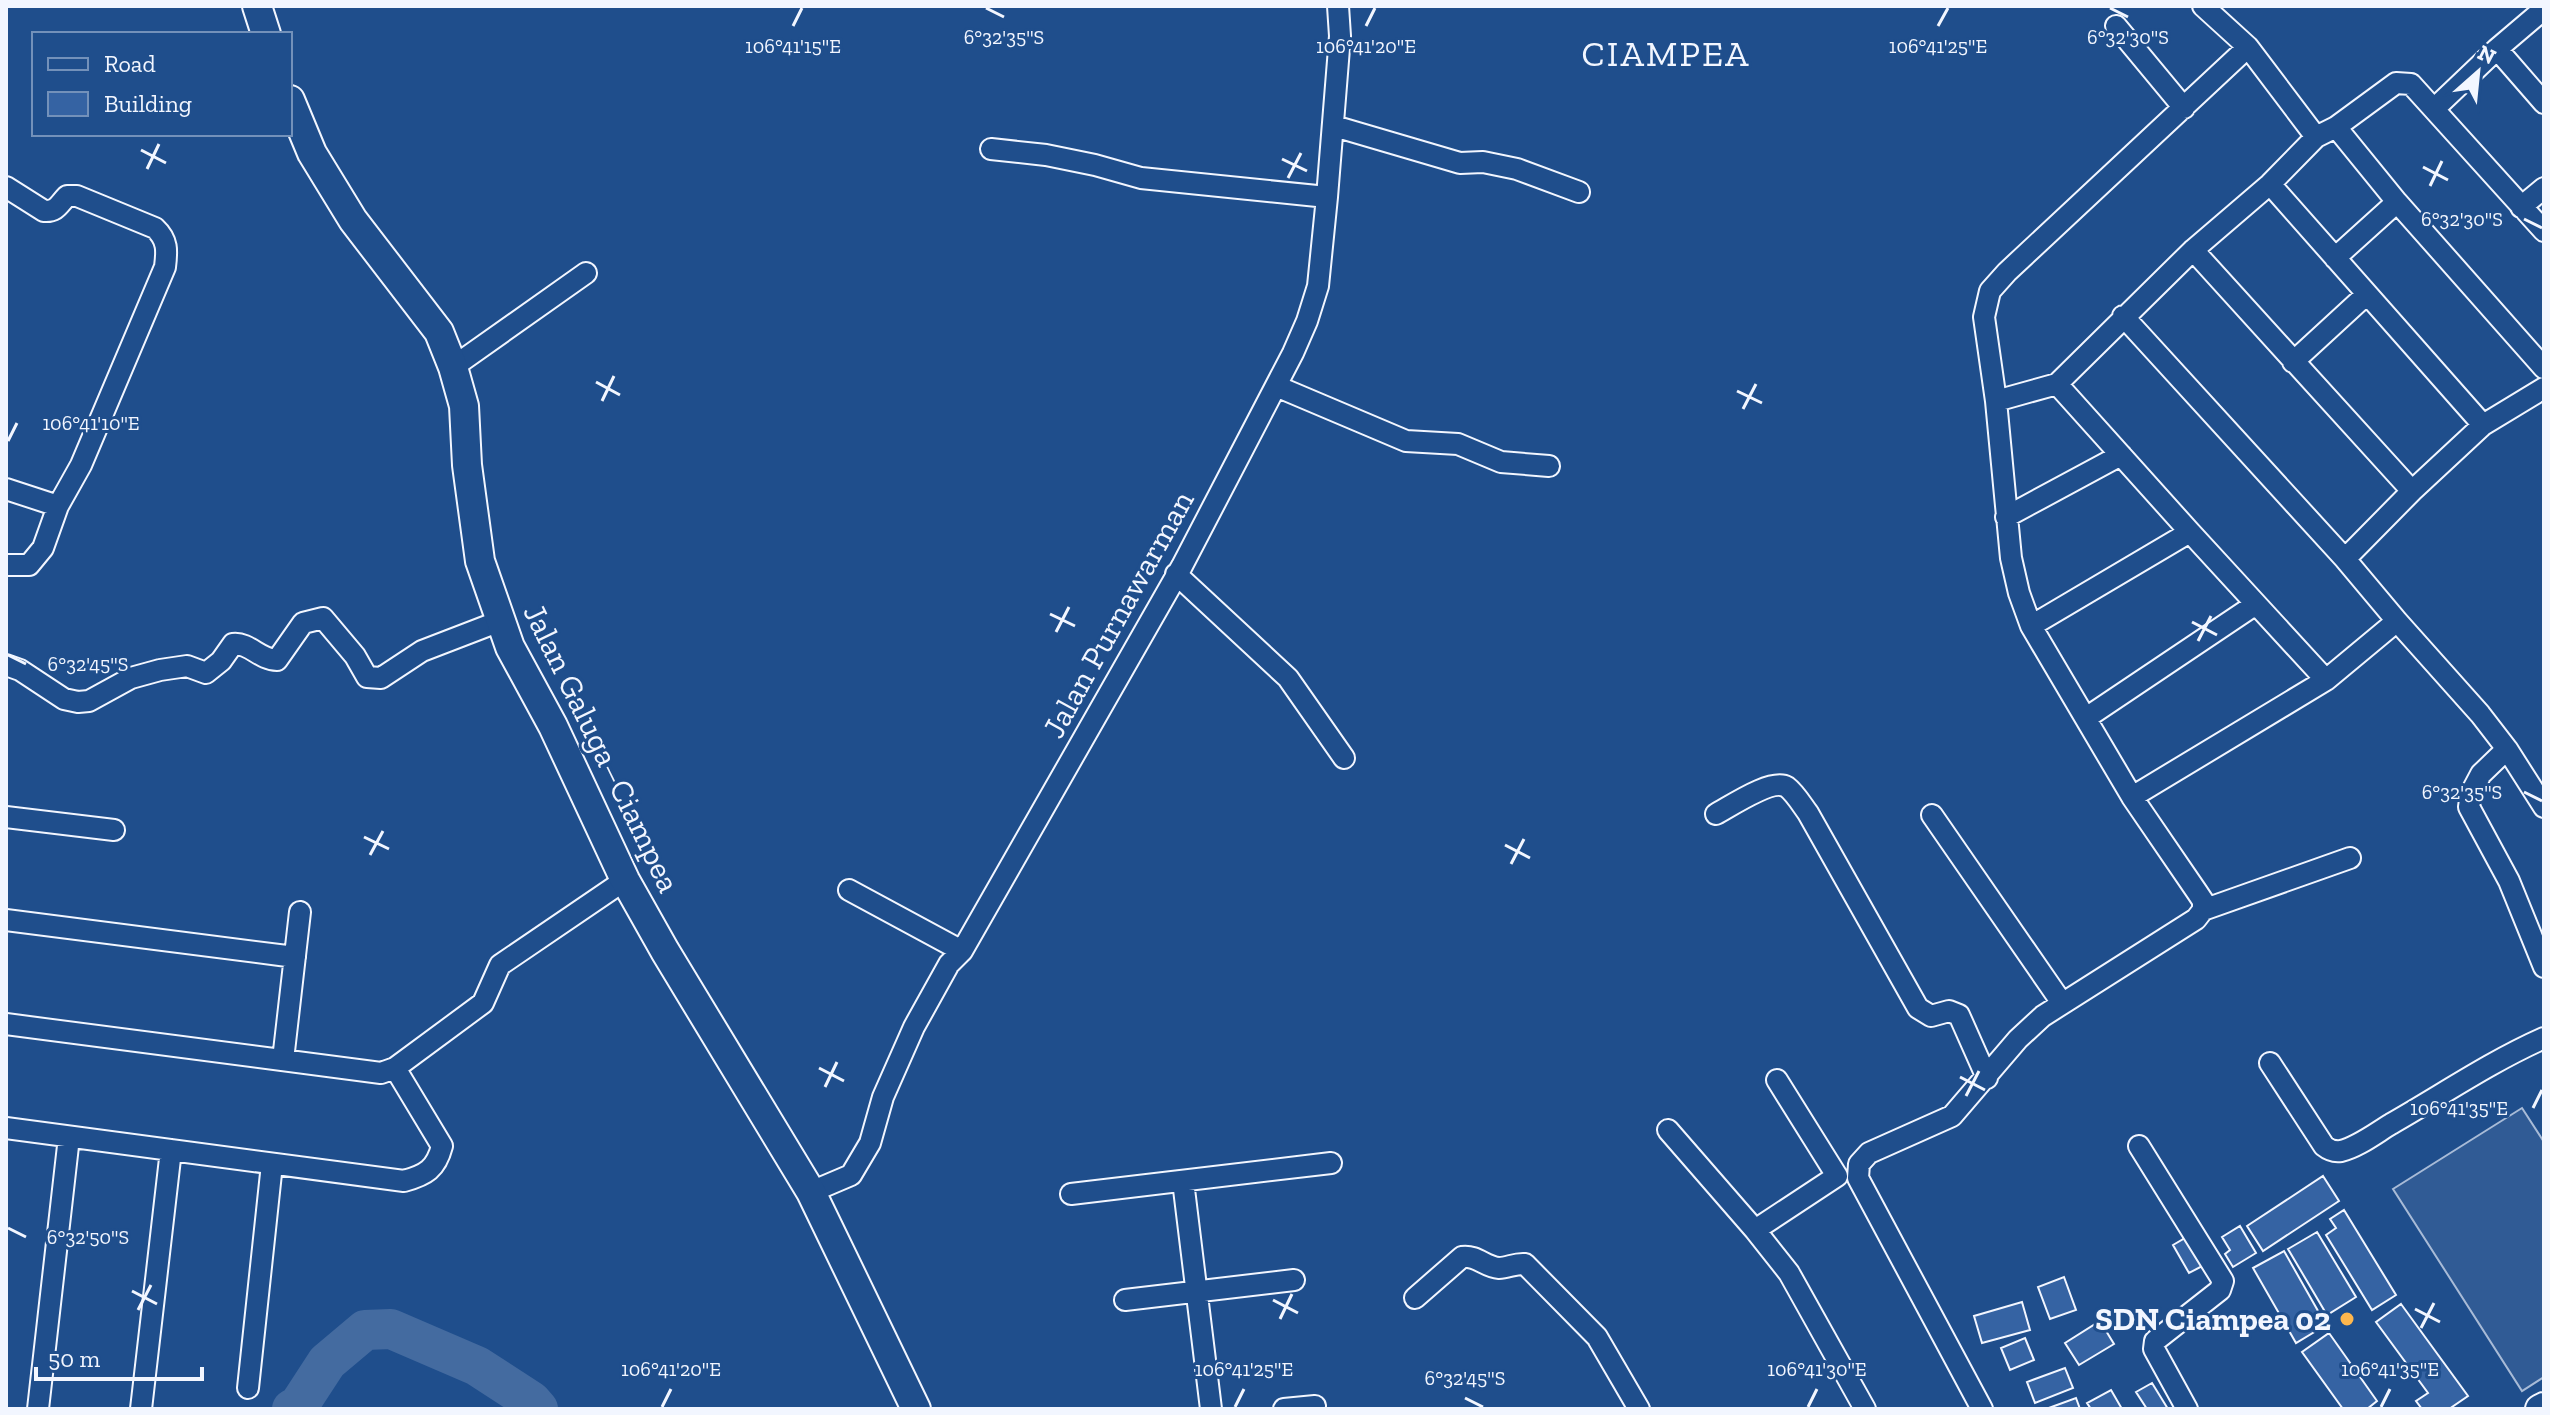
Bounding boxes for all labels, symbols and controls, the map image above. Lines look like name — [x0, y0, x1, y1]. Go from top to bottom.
text: 6°32'35"S — [964, 25, 1044, 49]
text: 6°32'30"S — [2087, 25, 2169, 49]
legend — [32, 32, 292, 136]
district label: CIAMPEA — [1582, 32, 1750, 75]
north arrow — [2438, 32, 2518, 112]
text: 106°41'15"E — [745, 34, 841, 58]
text: 106°41'20"E — [1316, 34, 1416, 58]
text: 106°41'25"E — [1889, 34, 1987, 58]
text: N — [2473, 39, 2501, 71]
text: Road — [104, 49, 156, 78]
text: Building — [104, 89, 192, 118]
text: 6°32'30"S — [2421, 207, 2503, 231]
text: 106°41'10"E — [42, 411, 140, 435]
street label: Jalan Purnawarman — [1034, 483, 1202, 744]
street label: Jalan Galuga–Ciampea — [516, 598, 688, 898]
text: 6°32'45"S — [48, 652, 128, 676]
text: 6°32'35"S — [2422, 780, 2502, 804]
text: 106°41'35"E — [2410, 1096, 2508, 1120]
text: 6°32'50"S — [47, 1225, 129, 1249]
place label: SDN Ciampea 02 — [2095, 1300, 2331, 1338]
marker: SDN Ciampea 02 — [2338, 1310, 2356, 1328]
scale bar — [36, 1331, 202, 1381]
text: 50 m — [48, 1344, 101, 1373]
text: 106°41'20"E — [621, 1357, 721, 1381]
text: 106°41'25"E — [1195, 1357, 1293, 1381]
text: 106°41'30"E — [1767, 1357, 1867, 1381]
text: 106°41'35"E — [2341, 1357, 2439, 1381]
text: 6°32'45"S — [1425, 1366, 1505, 1390]

